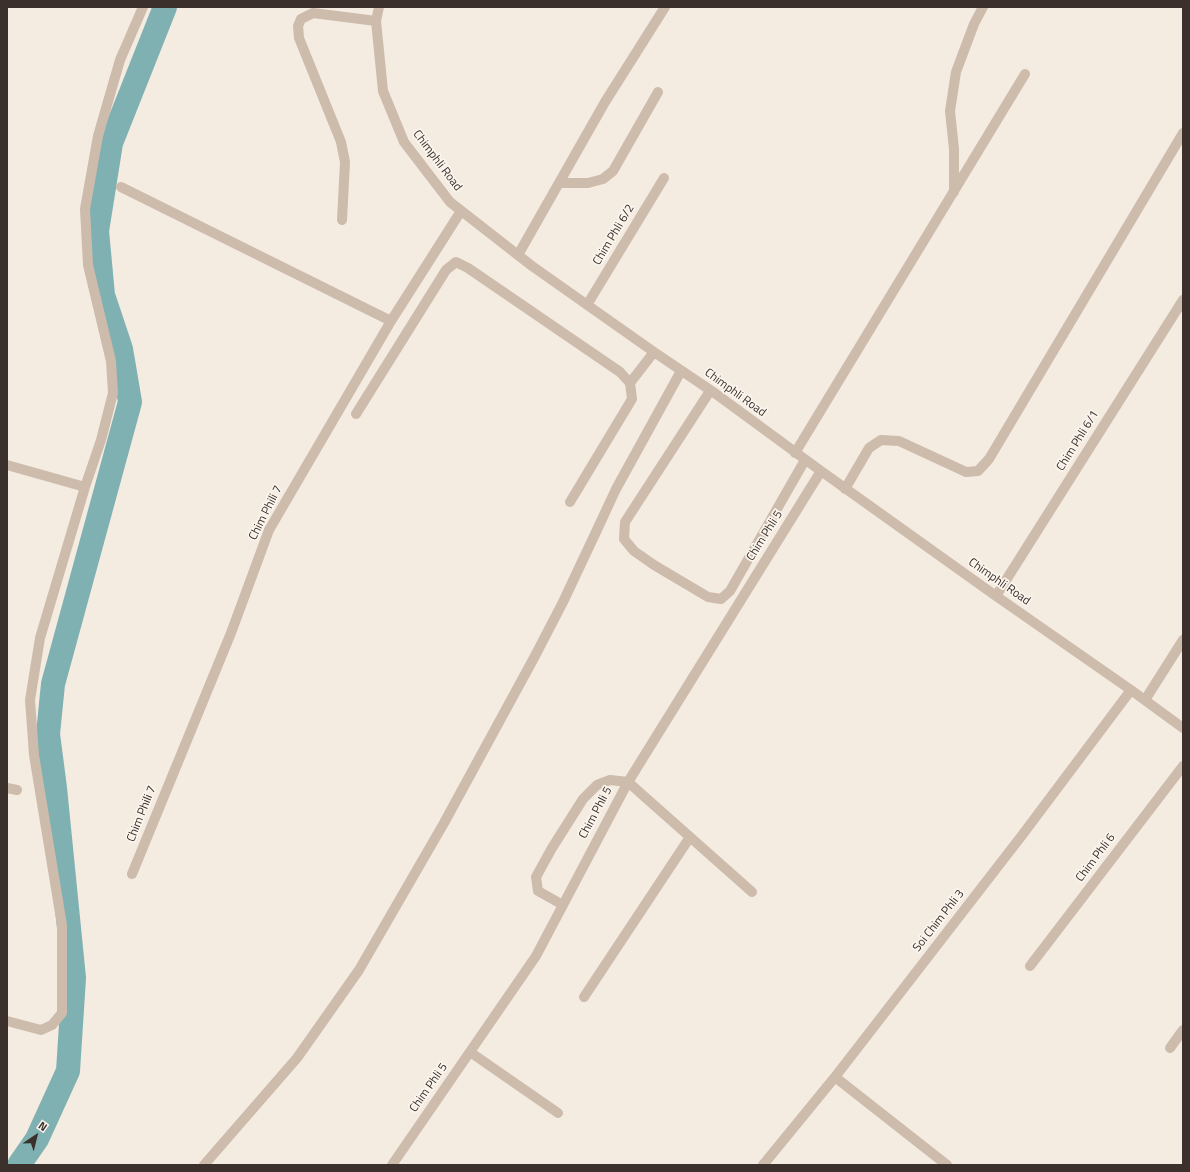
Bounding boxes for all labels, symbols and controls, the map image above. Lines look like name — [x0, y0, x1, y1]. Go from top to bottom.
street label: Chimphli Road — [409, 128, 465, 194]
street label: Chim Phli 6/2 — [590, 202, 638, 268]
street label: Chimphli Road — [701, 366, 769, 420]
street label: Chim Phli 6/1 — [1054, 408, 1102, 474]
street label: Chim Phili 7 — [246, 483, 286, 543]
street label: Chim Phli 5 — [744, 508, 786, 564]
street label: Chimphli Road — [965, 555, 1033, 609]
street label: Chim Phili 7 — [124, 784, 160, 844]
street label: Chim Phli 5 — [576, 785, 616, 841]
street label: Chim Phli 6 — [1073, 831, 1119, 885]
street label: Soi Chim Phli 3 — [910, 887, 968, 955]
street label: Chim Phli 5 — [407, 1061, 451, 1115]
north arrow — [16, 1116, 56, 1156]
text: N — [35, 1117, 51, 1135]

